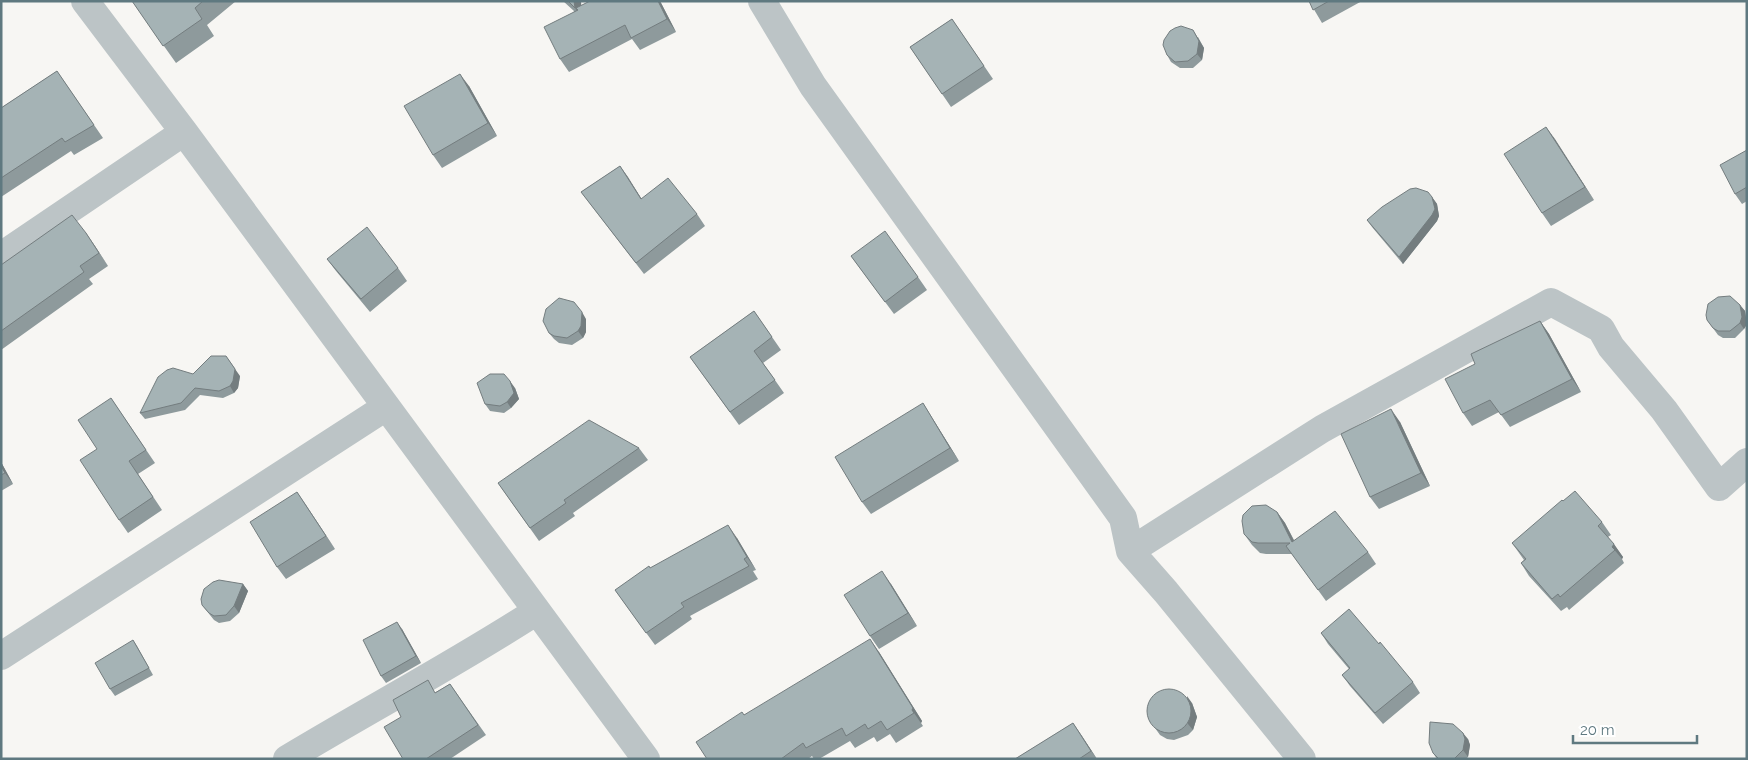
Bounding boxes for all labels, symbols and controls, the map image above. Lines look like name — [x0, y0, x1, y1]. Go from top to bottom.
scale bar — [1573, 712, 1697, 744]
text: 20 m — [1580, 721, 1615, 739]

